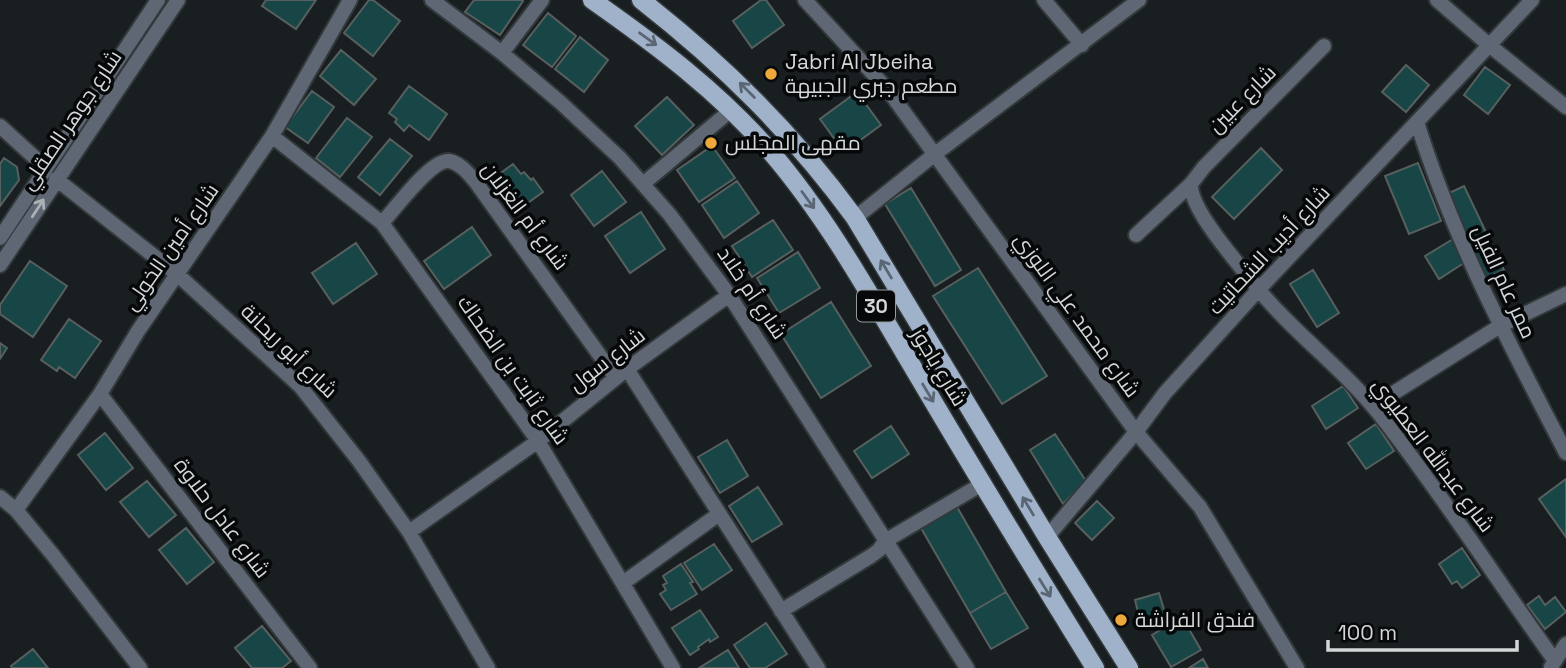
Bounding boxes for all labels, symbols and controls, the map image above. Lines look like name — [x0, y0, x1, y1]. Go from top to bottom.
one-way arrow — [638, 32, 657, 46]
street label: شارع جوهر الصقلي — [14, 45, 130, 197]
place label: Jabri Al Jbeiha مطعم جبري الجبيهة — [785, 48, 958, 102]
street label: شارع عبين — [1202, 59, 1282, 139]
marker: Jabri Al Jbeiha مطعم جبري الجبيهة — [763, 66, 779, 82]
one-way arrow — [738, 82, 755, 99]
place label: مقهى المجلس — [725, 129, 861, 156]
marker: مقهى المجلس — [703, 135, 719, 151]
street label: شارع أم الغزلان — [475, 156, 575, 276]
street label: شارع أمين الخولي — [117, 178, 227, 317]
street label: شارع أديب الشحاتيت — [1202, 179, 1336, 321]
one-way arrow — [800, 190, 815, 209]
one-way arrow — [30, 199, 45, 218]
street label: ممر عام الفيل — [1465, 221, 1543, 343]
street label: شارع محمد علي اللوزي — [1006, 227, 1146, 404]
street label: شارع أم خلاد — [711, 241, 793, 345]
one-way arrow — [879, 259, 893, 279]
street label: شارع ثابت بن الضحاك — [451, 290, 575, 450]
road number: 30 — [857, 290, 895, 322]
street label: شارع أبو ريحانة — [235, 298, 343, 404]
street label: شارع سول — [563, 321, 651, 399]
street label: شارع ياجوز — [904, 322, 973, 412]
street label: شارع عبدالله العطيوي — [1364, 372, 1500, 539]
one-way arrow — [921, 382, 935, 402]
street label: شارع عادل حلاوة — [168, 452, 276, 584]
one-way arrow — [1021, 496, 1035, 516]
one-way arrow — [1038, 577, 1052, 597]
place label: فندق الفراشة — [1135, 606, 1255, 633]
scale bar — [1328, 608, 1517, 652]
marker: فندق الفراشة — [1113, 612, 1129, 628]
text: 100 m — [1338, 619, 1397, 646]

